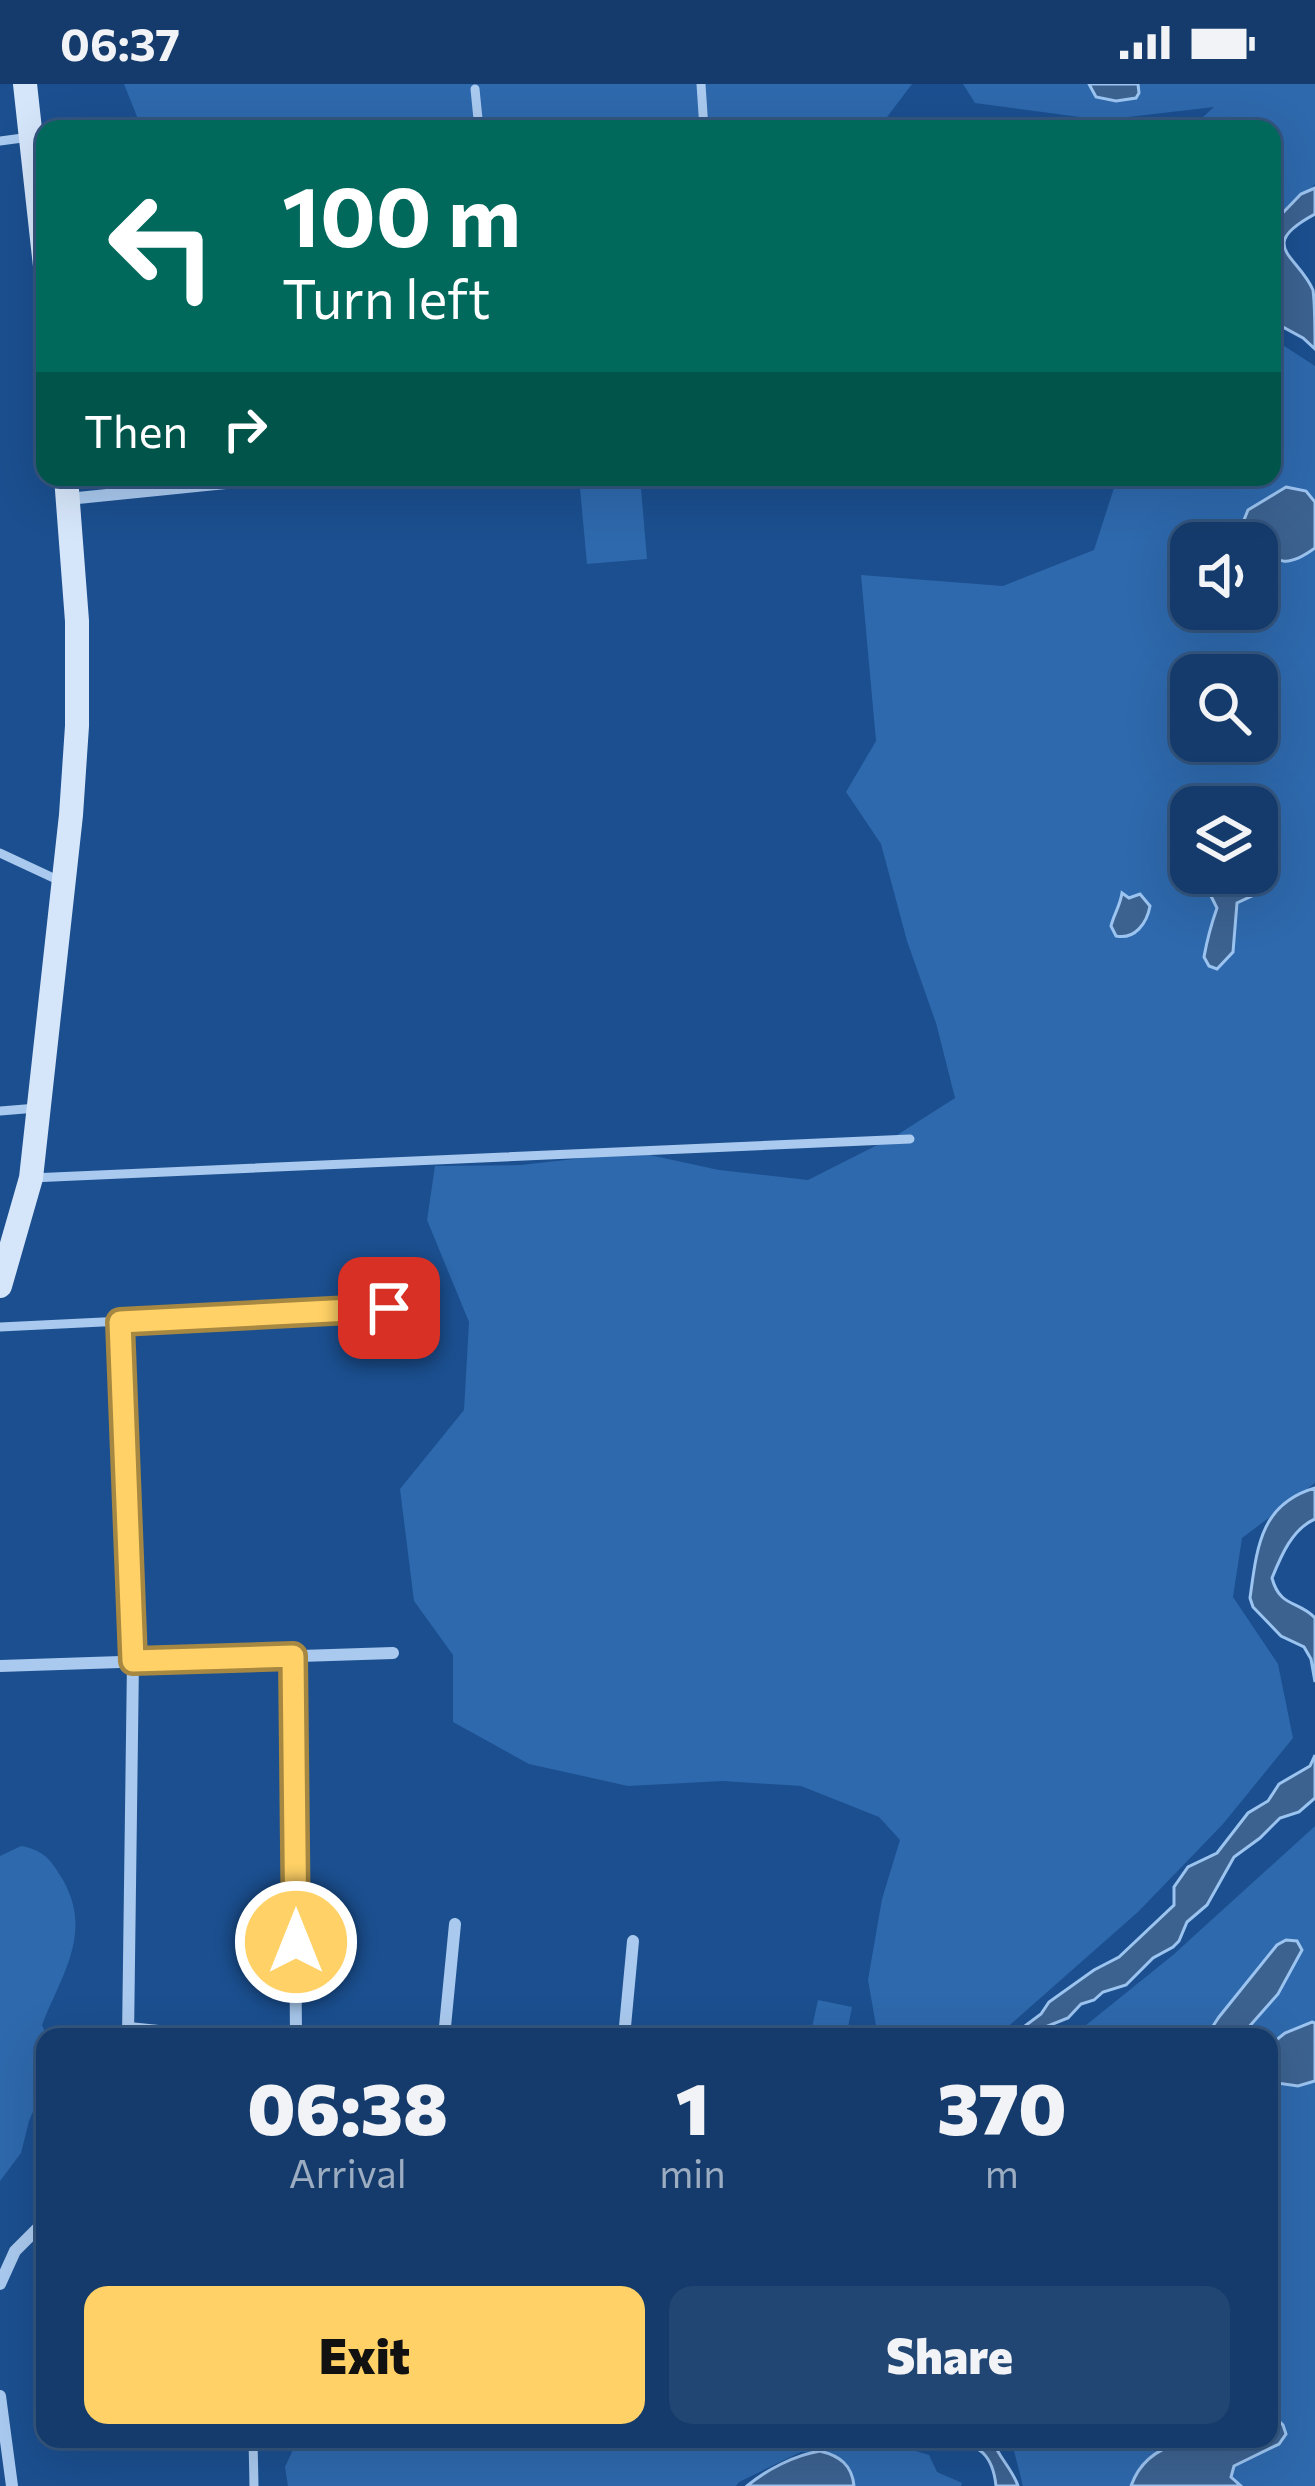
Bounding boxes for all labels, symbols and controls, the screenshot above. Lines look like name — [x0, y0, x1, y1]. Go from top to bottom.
text: 06:37 — [60, 15, 180, 70]
text: 100 m — [282, 162, 521, 264]
icon: left — [84, 168, 240, 324]
text: Turn left — [282, 264, 490, 330]
icon: right — [212, 396, 278, 462]
text: Then — [84, 402, 188, 457]
map controls — [1170, 522, 1278, 894]
button: sound — [1170, 522, 1278, 630]
button: search — [1170, 654, 1278, 762]
button: layers — [1170, 786, 1278, 894]
pin — [338, 1257, 440, 1359]
icon: arrive — [356, 1275, 422, 1341]
position arrow — [233, 1879, 359, 2005]
text: 06:38 — [247, 2062, 448, 2150]
text: 1 — [676, 2062, 709, 2150]
text: 370 — [937, 2062, 1067, 2150]
text: Arrival — [289, 2148, 407, 2196]
text: min — [659, 2148, 726, 2196]
text: m — [985, 2148, 1019, 2196]
button: Exit — [84, 2286, 645, 2424]
button: Share — [669, 2286, 1230, 2424]

